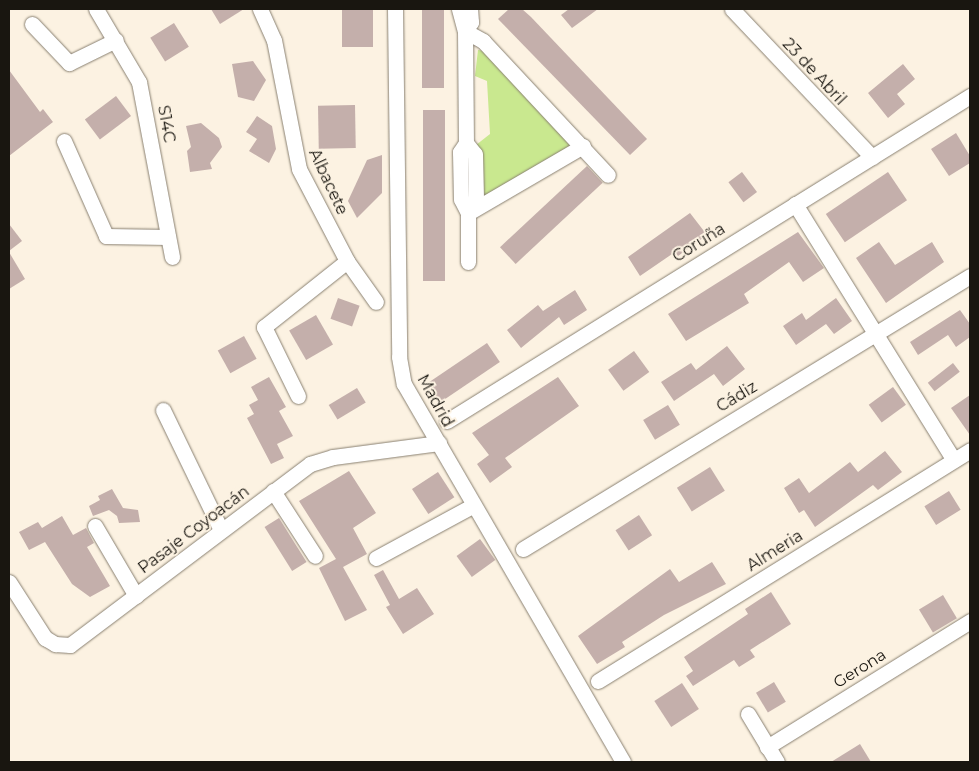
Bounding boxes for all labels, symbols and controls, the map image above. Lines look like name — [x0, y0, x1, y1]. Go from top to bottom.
street label: 23 de Abril — [778, 35, 850, 109]
street label: S14C — [153, 104, 179, 144]
street label: Albacete — [304, 146, 352, 218]
street label: Coruña — [669, 219, 729, 267]
street label: Madrid — [413, 371, 457, 431]
street label: Cádiz — [713, 377, 761, 417]
street label: Pasaje Coyoacán — [135, 482, 253, 578]
street label: Almeria — [743, 526, 807, 576]
street label: Gerona — [830, 645, 890, 693]

